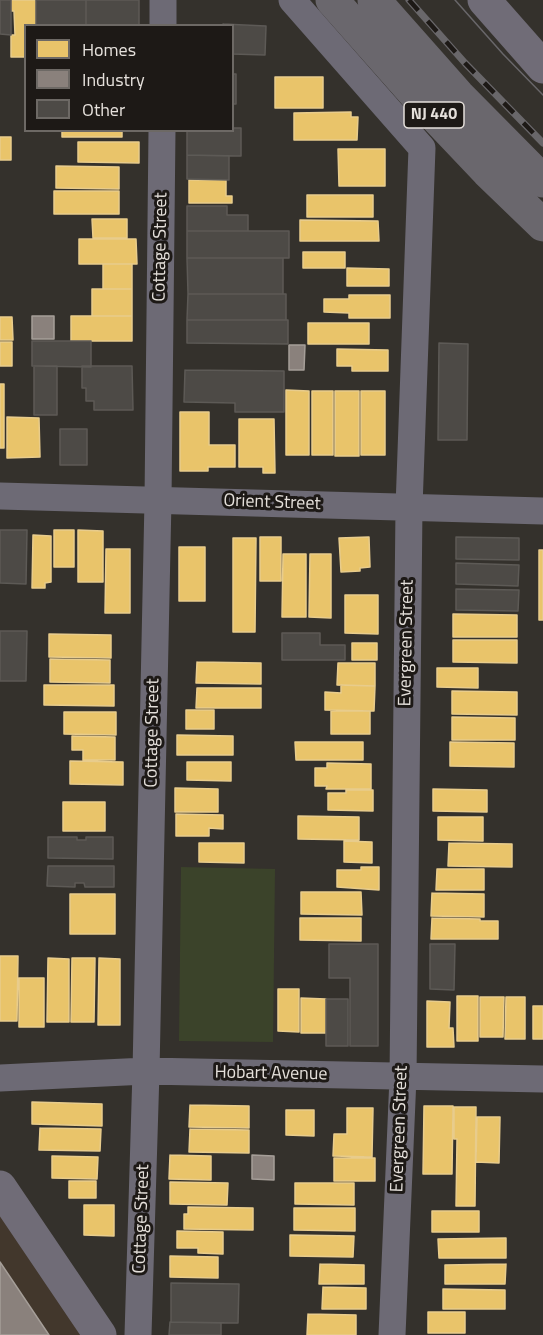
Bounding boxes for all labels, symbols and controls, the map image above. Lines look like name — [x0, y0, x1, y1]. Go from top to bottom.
legend — [24, 24, 234, 132]
text: Homes — [82, 36, 136, 63]
text: Industry — [82, 66, 145, 93]
text: Other — [82, 96, 125, 123]
road number: NJ 440 — [404, 102, 464, 128]
street label: Cottage Street — [149, 192, 173, 302]
street label: Orient Street — [223, 491, 321, 515]
street label: Evergreen Street — [395, 579, 419, 707]
street label: Cottage Street — [141, 678, 165, 788]
street label: Hobart Avenue — [214, 1062, 328, 1086]
street label: Evergreen Street — [387, 1065, 413, 1193]
street label: Cottage Street — [129, 1164, 155, 1274]

